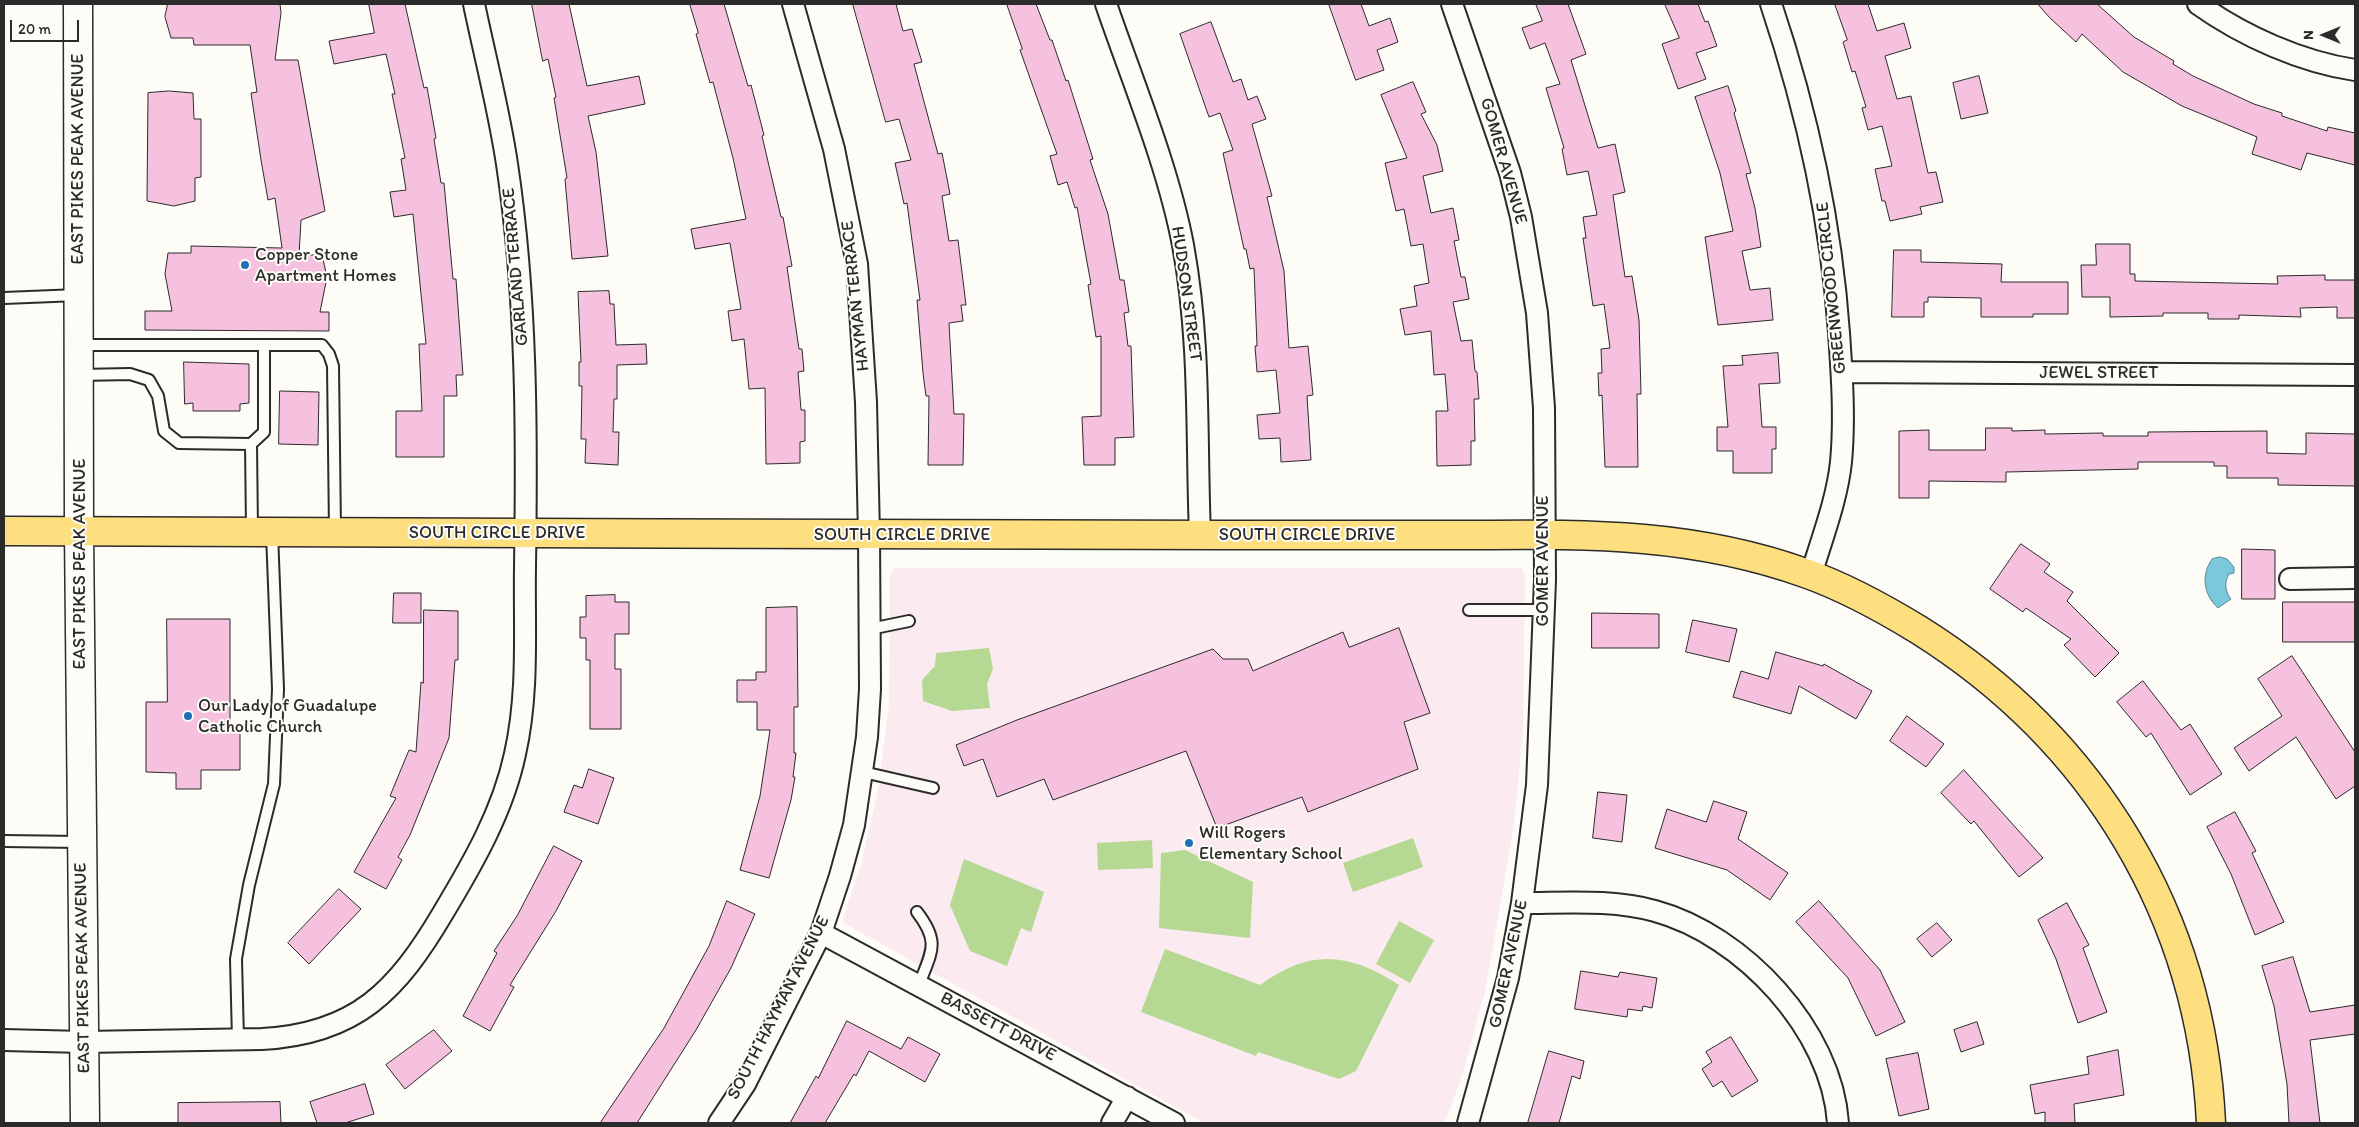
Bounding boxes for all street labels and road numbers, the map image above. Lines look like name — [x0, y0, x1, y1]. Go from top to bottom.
street label: EAST PIKES PEAK AVENUE — [67, 54, 89, 264]
street label: GOMER AVENUE — [1475, 95, 1531, 227]
street label: GARLAND TERRACE — [498, 187, 534, 347]
street label: GREENWOOD CIRCLE — [1812, 201, 1852, 375]
street label: HAYMAN TERRACE — [837, 220, 875, 372]
street label: HUDSON STREET — [1166, 225, 1206, 363]
street label: JEWEL STREET — [2040, 362, 2158, 384]
street label: EAST PIKES PEAK AVENUE — [69, 459, 91, 669]
street label: GOMER AVENUE — [1532, 496, 1554, 626]
street label: SOUTH CIRCLE DRIVE — [409, 522, 585, 544]
street label: SOUTH CIRCLE DRIVE — [814, 524, 990, 546]
street label: SOUTH CIRCLE DRIVE — [1219, 524, 1395, 546]
street label: EAST PIKES PEAK AVENUE — [70, 862, 96, 1074]
street label: GOMER AVENUE — [1485, 898, 1533, 1030]
street label: SOUTH HAYMAN AVENUE — [723, 913, 835, 1103]
street label: BASSETT DRIVE — [936, 987, 1060, 1067]

